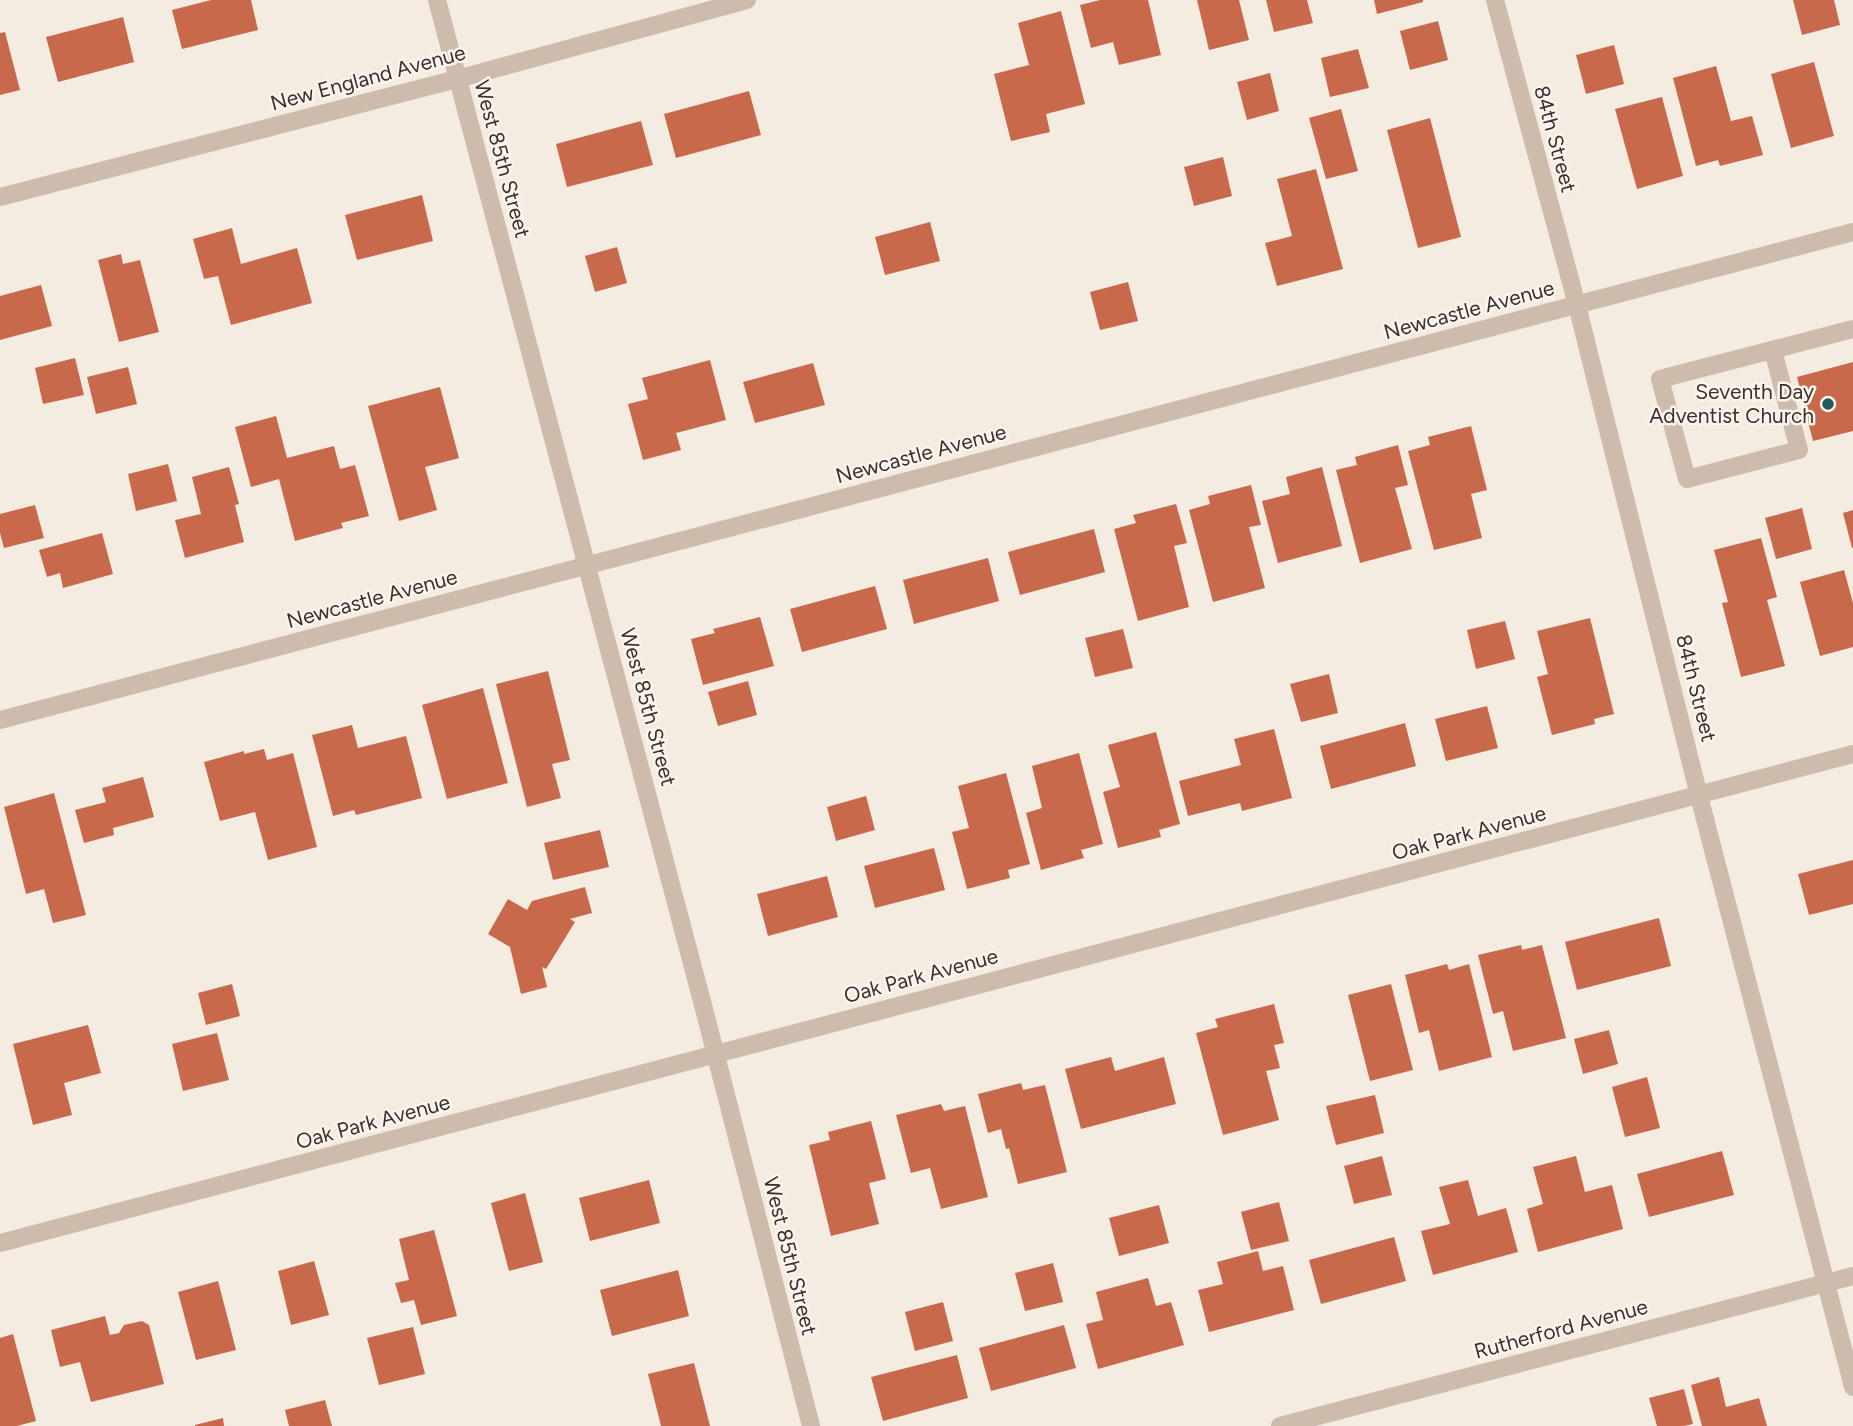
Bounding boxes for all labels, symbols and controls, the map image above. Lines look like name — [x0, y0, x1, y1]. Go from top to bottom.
street label: New England Avenue — [267, 39, 468, 116]
street label: West 85th Street — [469, 77, 536, 241]
street label: 84th Street — [1529, 83, 1582, 195]
street label: Newcastle Avenue — [1381, 275, 1557, 344]
place label: Seventh Day Adventist Church — [1649, 379, 1814, 428]
marker: Seventh Day Adventist Church — [1820, 396, 1836, 412]
street label: Newcastle Avenue — [833, 419, 1009, 488]
street label: Newcastle Avenue — [284, 564, 460, 633]
street label: West 85th Street — [615, 625, 682, 789]
street label: 84th Street — [1671, 632, 1722, 744]
street label: Oak Park Avenue — [1389, 800, 1549, 865]
street label: Oak Park Avenue — [841, 943, 1001, 1008]
street label: Oak Park Avenue — [293, 1089, 453, 1154]
street label: West 85th Street — [759, 1174, 822, 1338]
street label: Rutherford Avenue — [1471, 1293, 1650, 1364]

